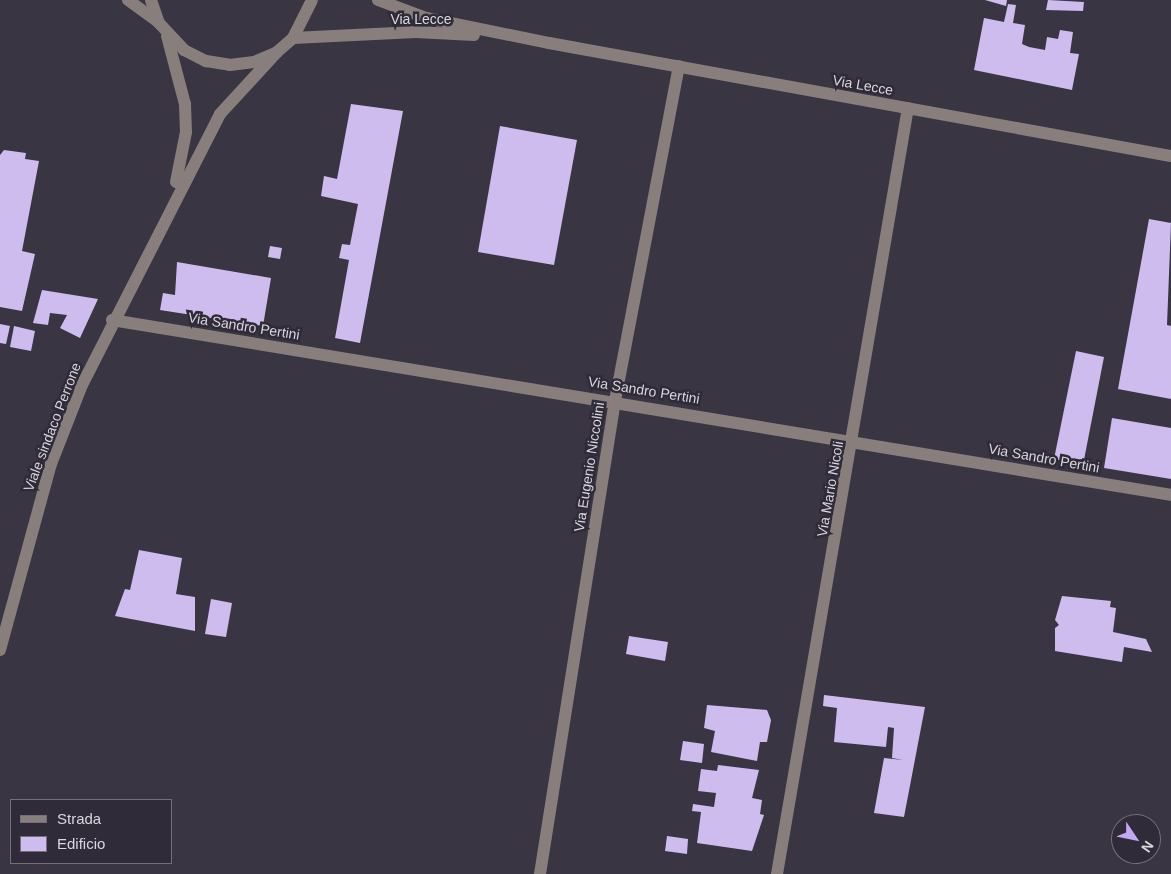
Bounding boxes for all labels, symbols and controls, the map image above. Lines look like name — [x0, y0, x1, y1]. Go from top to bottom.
street label: Via Lecce — [390, 11, 452, 27]
street label: Via Lecce — [831, 71, 895, 99]
street label: Via Sandro Pertini — [187, 309, 301, 343]
street label: Viale sindaco Perrone — [20, 360, 84, 494]
street label: Via Sandro Pertini — [587, 373, 701, 407]
street label: Via Eugenio Niccolini — [570, 401, 608, 533]
street label: Via Mario Nicoli — [813, 440, 847, 538]
street label: Via Sandro Pertini — [987, 440, 1101, 476]
legend — [10, 799, 172, 864]
text: Strada — [57, 810, 101, 827]
north arrow — [1111, 814, 1161, 864]
text: Edificio — [57, 835, 105, 852]
text: N — [1138, 838, 1157, 855]

